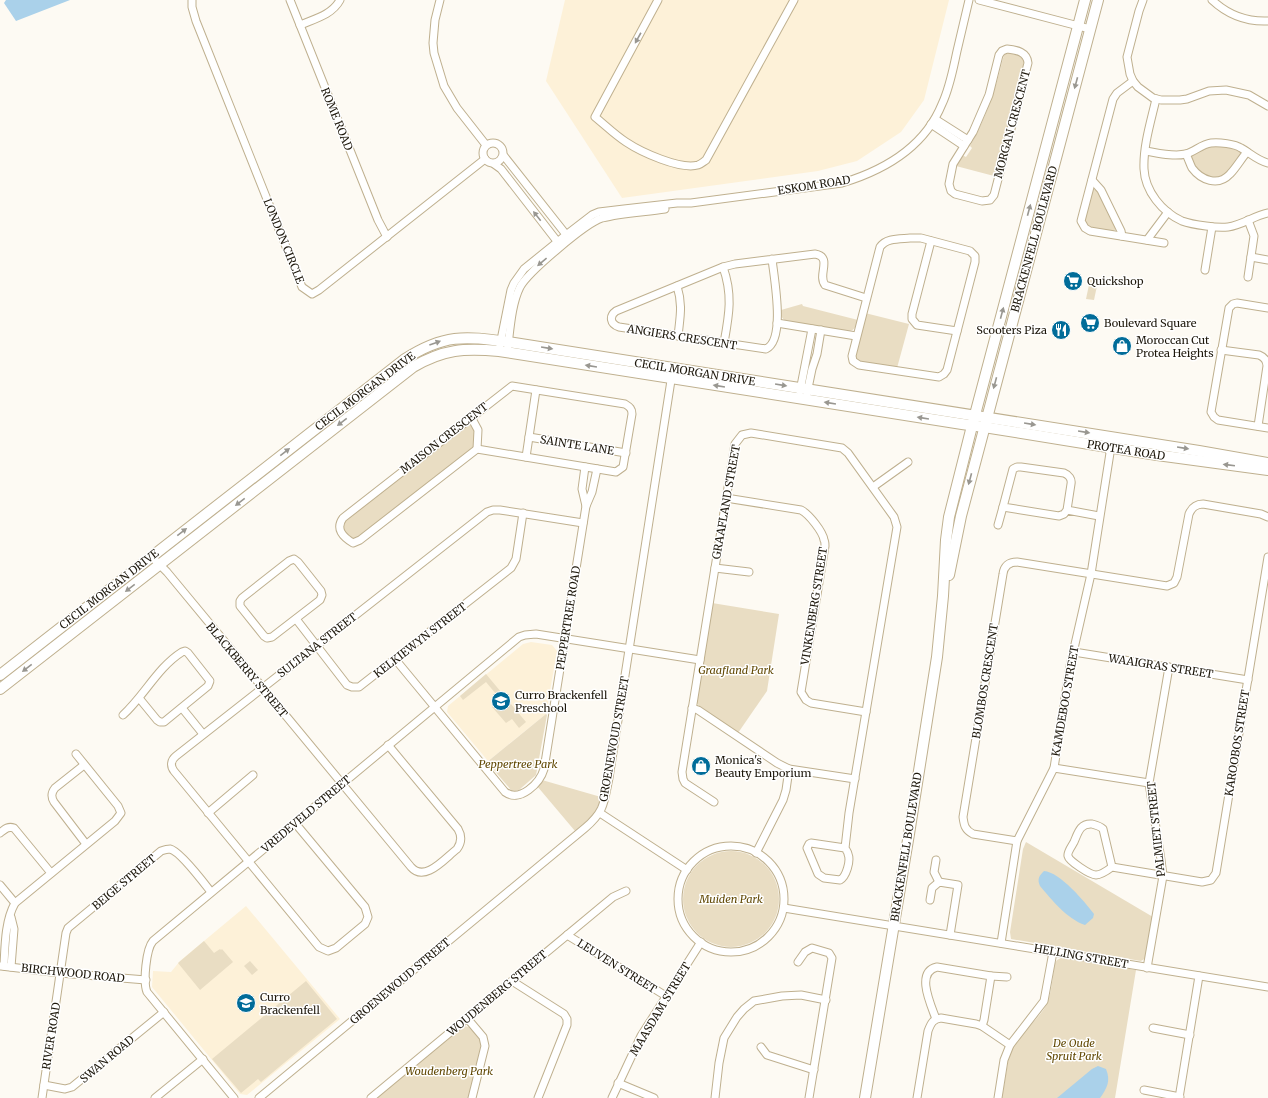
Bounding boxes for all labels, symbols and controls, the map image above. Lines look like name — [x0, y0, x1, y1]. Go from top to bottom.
one-way arrow — [634, 32, 641, 44]
street label: MORGAN CRESCENT — [991, 68, 1033, 180]
one-way arrow — [1073, 78, 1079, 90]
street label: ROME ROAD — [318, 85, 356, 153]
street label: BRACKENFELL BOULEVARD — [1008, 164, 1060, 314]
street label: ESKOM ROAD — [777, 172, 851, 198]
street label: LONDON CIRCLE — [261, 196, 307, 286]
one-way arrow — [1027, 204, 1033, 216]
one-way arrow — [533, 210, 542, 221]
one-way arrow — [537, 258, 548, 267]
supermarket icon: Quickshop — [1062, 270, 1084, 292]
place label: Quickshop — [1087, 274, 1144, 288]
one-way arrow — [999, 307, 1005, 319]
supermarket icon: Boulevard Square — [1079, 312, 1101, 334]
place label: Boulevard Square — [1104, 316, 1197, 330]
restaurant icon: Scooters Piza — [1050, 319, 1072, 341]
street label: ANGIERS CRESCENT — [625, 321, 738, 353]
place label: Scooters Piza — [976, 323, 1047, 337]
place label: Moroccan Cut Protea Heights — [1136, 333, 1214, 360]
shop icon: Moroccan Cut Protea Heights — [1111, 335, 1133, 357]
one-way arrow — [429, 340, 441, 346]
one-way arrow — [541, 345, 553, 351]
street label: CECIL MORGAN DRIVE — [312, 349, 418, 433]
street label: CECIL MORGAN DRIVE — [634, 356, 756, 388]
one-way arrow — [585, 363, 597, 369]
one-way arrow — [992, 377, 998, 390]
one-way arrow — [775, 382, 787, 388]
one-way arrow — [713, 383, 725, 389]
street label: MAISON CRESCENT — [397, 399, 491, 477]
one-way arrow — [824, 400, 837, 406]
one-way arrow — [917, 415, 929, 421]
one-way arrow — [337, 418, 348, 426]
one-way arrow — [1024, 421, 1036, 427]
one-way arrow — [1078, 430, 1090, 436]
street label: SAINTE LANE — [539, 432, 615, 458]
street label: PROTEA ROAD — [1086, 437, 1166, 463]
street label: GRAAFLAND STREET — [709, 443, 743, 560]
one-way arrow — [1177, 445, 1189, 451]
one-way arrow — [279, 448, 290, 456]
one-way arrow — [1223, 462, 1235, 468]
one-way arrow — [967, 473, 973, 485]
one-way arrow — [234, 498, 245, 506]
one-way arrow — [177, 528, 188, 536]
street label: CECIL MORGAN DRIVE — [57, 546, 161, 632]
street label: VINKENBERG STREET — [798, 546, 830, 667]
street label: PEPPERTREE ROAD — [553, 565, 583, 671]
one-way arrow — [124, 584, 135, 592]
street label: KELKIEWYN STREET — [371, 599, 470, 681]
street label: SULTANA STREET — [274, 609, 360, 680]
street label: BLACKBERRY STREET — [203, 620, 291, 720]
street label: BLOMBOS CRESCENT — [969, 622, 1001, 740]
street label: KAMDEBOO STREET — [1048, 644, 1082, 757]
street label: WAAIGRAS STREET — [1107, 651, 1215, 681]
park label: Graafland Park — [698, 663, 774, 677]
one-way arrow — [22, 664, 33, 672]
street label: GROENEWOUD STREET — [596, 675, 632, 803]
place label: Curro Brackenfell Preschool — [515, 688, 608, 715]
street label: KAROOBOS STREET — [1222, 688, 1252, 797]
school or university icon: Curro Brackenfell Preschool — [490, 690, 512, 712]
place label: Monica's Beauty Emporium — [715, 753, 812, 780]
shop icon: Monica's Beauty Emporium — [690, 755, 712, 777]
park label: Peppertree Park — [478, 757, 558, 771]
street label: BRACKENFELL BOULEVARD — [887, 771, 925, 923]
street label: VREDEVELD STREET — [258, 772, 354, 856]
street label: PALMIET STREET — [1144, 780, 1168, 878]
street label: BEIGE STREET — [89, 851, 159, 913]
park label: Muiden Park — [698, 892, 763, 906]
street label: GROENEWOUD STREET — [347, 935, 453, 1027]
street label: LEUVEN STREET — [575, 936, 660, 996]
street label: HELLING STREET — [1033, 941, 1130, 971]
street label: WOUDENBERG STREET — [443, 947, 550, 1040]
street label: MAASDAM STREET — [627, 960, 694, 1058]
street label: BIRCHWOOD ROAD — [21, 961, 125, 985]
place label: Curro Brackenfell — [260, 990, 320, 1017]
school or university icon: Curro Brackenfell — [235, 992, 257, 1014]
street label: RIVER ROAD — [39, 1001, 63, 1071]
street label: SWAN ROAD — [77, 1032, 137, 1086]
park label: De Oude Spruit Park — [1046, 1036, 1102, 1063]
park label: Woudenberg Park — [405, 1064, 493, 1078]

